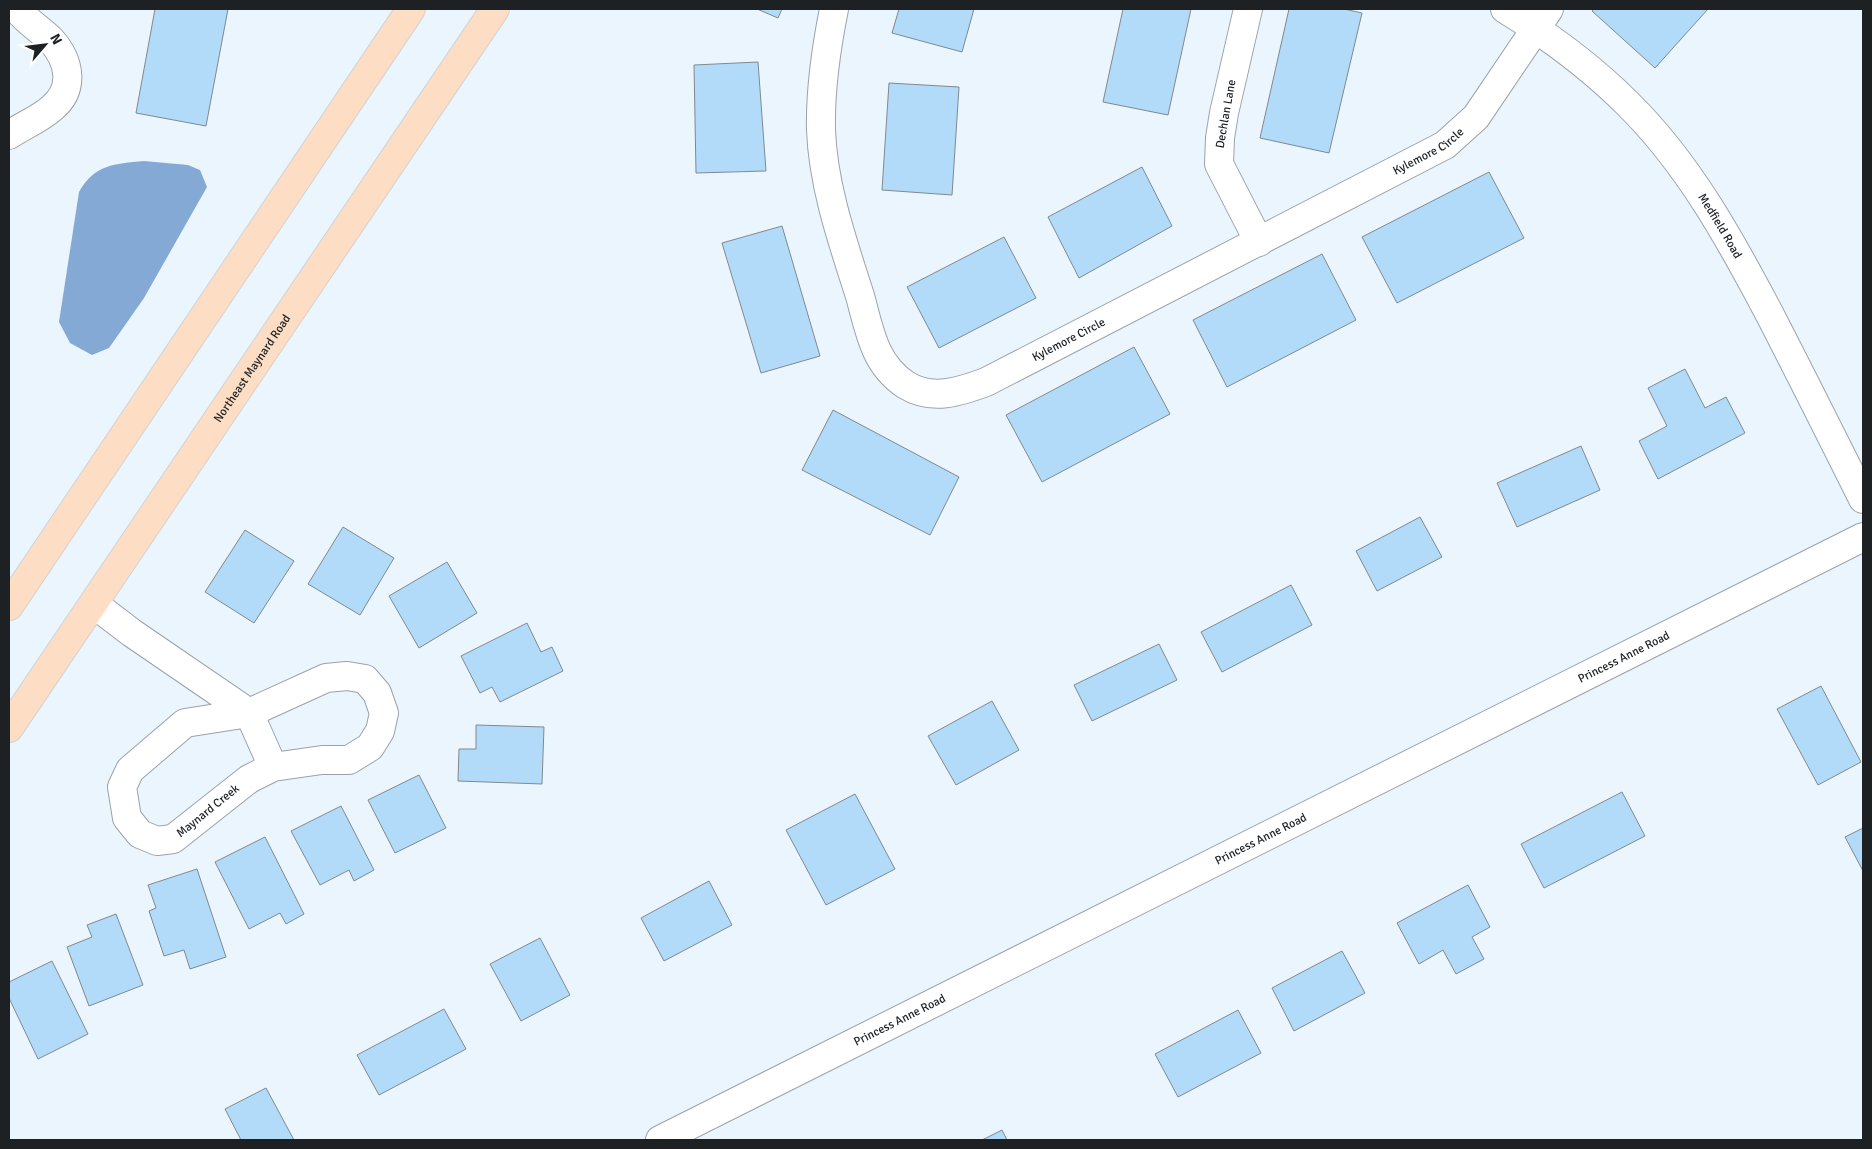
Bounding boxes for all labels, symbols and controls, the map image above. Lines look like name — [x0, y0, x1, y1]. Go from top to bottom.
north arrow — [20, 20, 70, 70]
text: N — [46, 31, 66, 47]
street label: Dechlan Lane — [1213, 78, 1239, 150]
street label: Kylemore Circle — [1390, 124, 1467, 178]
street label: Medfield Road — [1695, 191, 1745, 261]
street label: Northeast Maynard Road — [210, 312, 294, 425]
street label: Kylemore Circle — [1029, 314, 1108, 364]
street label: Princess Anne Road — [1575, 628, 1672, 686]
street label: Maynard Creek — [173, 781, 243, 841]
street label: Princess Anne Road — [1212, 810, 1309, 868]
street label: Princess Anne Road — [851, 991, 948, 1049]

